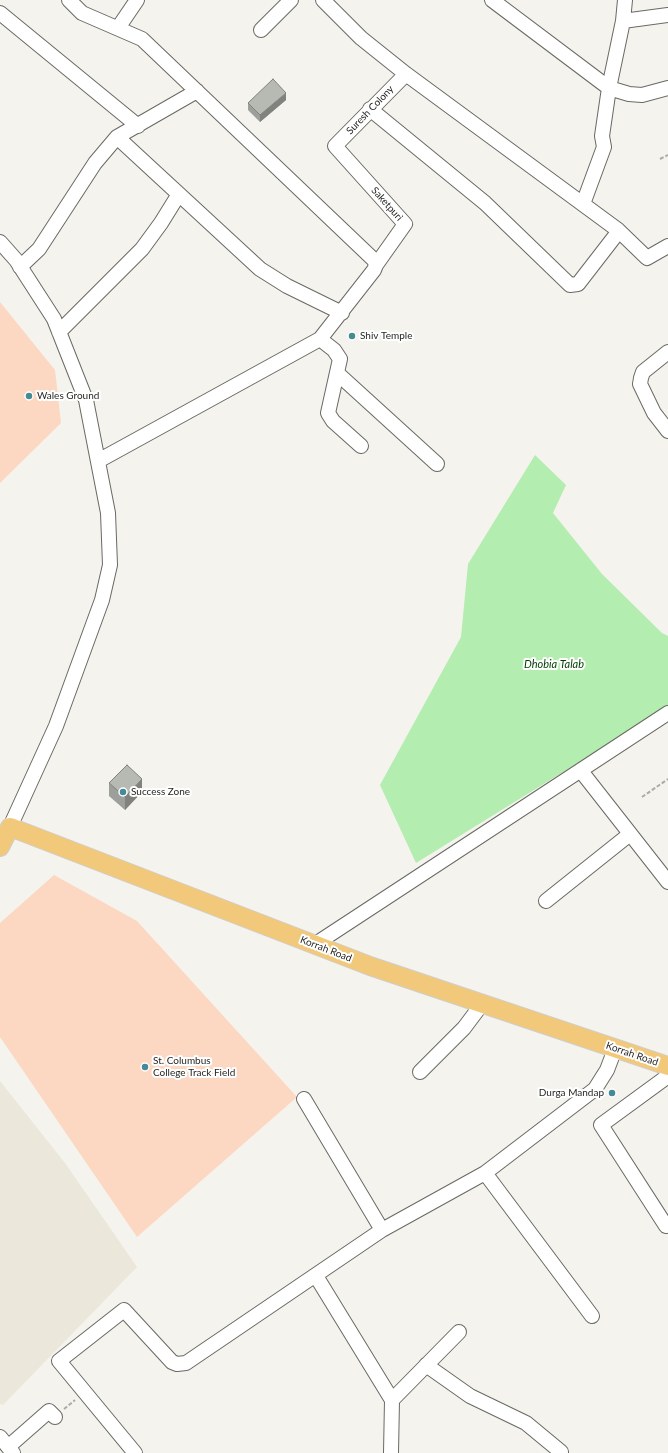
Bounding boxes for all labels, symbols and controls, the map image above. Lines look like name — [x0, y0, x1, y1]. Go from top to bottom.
street label: Suresh Colony — [344, 83, 396, 137]
street label: Saketpuri — [369, 185, 405, 223]
place label: Shiv Temple — [360, 330, 412, 342]
marker: Shiv Temple — [347, 331, 357, 341]
place label: Wales Ground — [37, 390, 99, 402]
marker: Wales Ground — [24, 391, 34, 401]
water label: Dhobia Talab — [524, 657, 584, 671]
place label: Success Zone — [131, 786, 190, 798]
marker: Success Zone — [118, 787, 128, 797]
street label: Korrah Road — [298, 934, 354, 964]
street label: Korrah Road — [604, 1039, 660, 1069]
place label: St. Columbus College Track Field — [153, 1055, 235, 1078]
marker: St. Columbus College Track Field — [140, 1062, 150, 1072]
place label: Durga Mandap — [539, 1087, 604, 1099]
marker: Durga Mandap — [607, 1088, 617, 1098]

